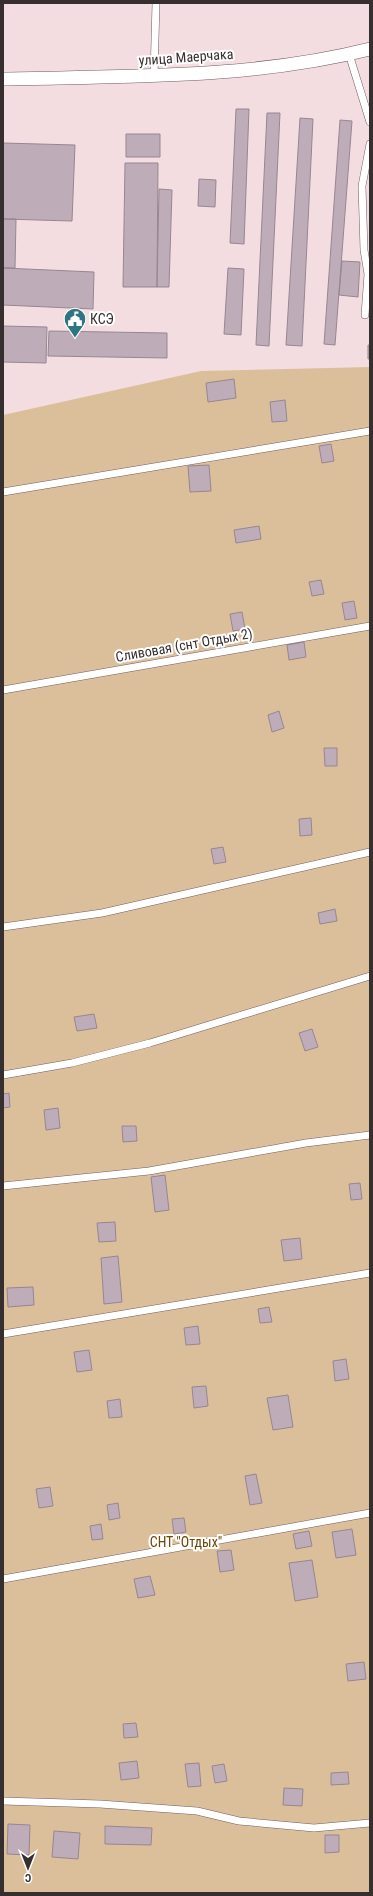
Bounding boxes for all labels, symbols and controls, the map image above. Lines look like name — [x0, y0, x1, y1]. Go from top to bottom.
street label: улица Маерчака — [138, 46, 234, 68]
public building icon: КСЭ — [62, 306, 88, 339]
place label: КСЭ — [90, 311, 114, 327]
street label: Сливовая (снт Отдых 2) — [114, 625, 254, 666]
park label: СНТ "Отдых" — [150, 1534, 222, 1550]
north arrow — [8, 1848, 48, 1888]
text: С — [25, 1871, 31, 1884]

